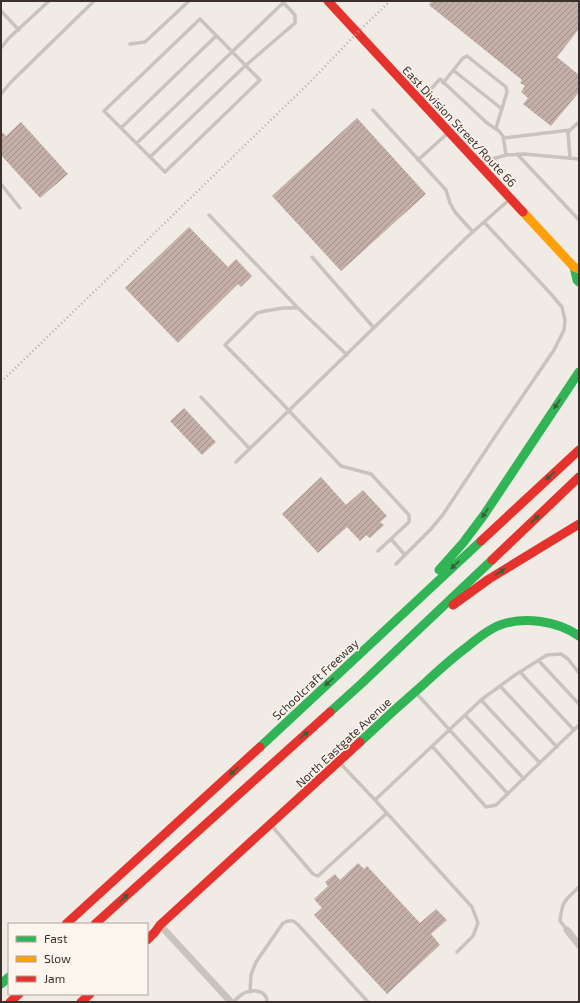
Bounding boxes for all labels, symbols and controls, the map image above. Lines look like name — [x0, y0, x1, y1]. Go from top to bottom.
street label: East Division Street/Route 66 — [400, 63, 520, 190]
one-way arrow — [554, 399, 561, 410]
one-way arrow — [545, 472, 556, 481]
one-way arrow — [481, 507, 489, 518]
one-way arrow — [530, 514, 540, 523]
one-way arrow — [451, 560, 460, 569]
one-way arrow — [495, 568, 505, 576]
street label: Schoolcraft Freeway — [269, 635, 361, 722]
one-way arrow — [325, 677, 334, 686]
street label: North Eastgate Avenue — [292, 694, 394, 790]
one-way arrow — [299, 730, 309, 739]
one-way arrow — [229, 766, 239, 775]
one-way arrow — [119, 893, 129, 902]
legend — [8, 923, 148, 995]
text: Fast — [44, 931, 68, 945]
text: Slow — [44, 951, 71, 965]
text: Jam — [44, 971, 65, 985]

